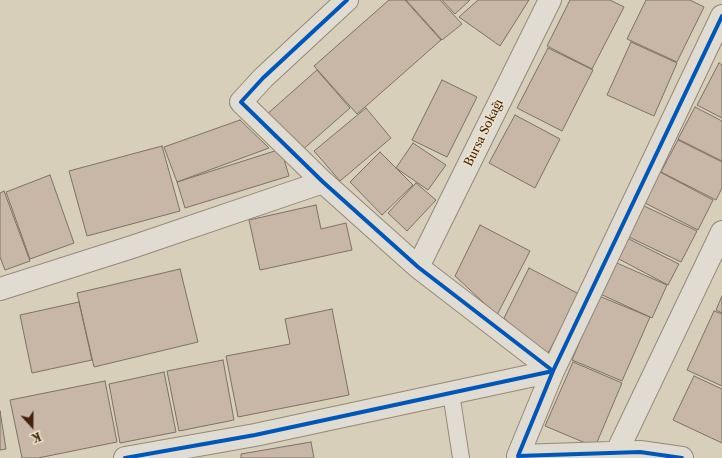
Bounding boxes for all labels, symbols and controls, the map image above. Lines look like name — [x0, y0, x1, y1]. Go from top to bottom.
street label: Bursa Sokağı — [462, 97, 506, 169]
north arrow — [12, 406, 52, 446]
text: K — [30, 429, 43, 445]

